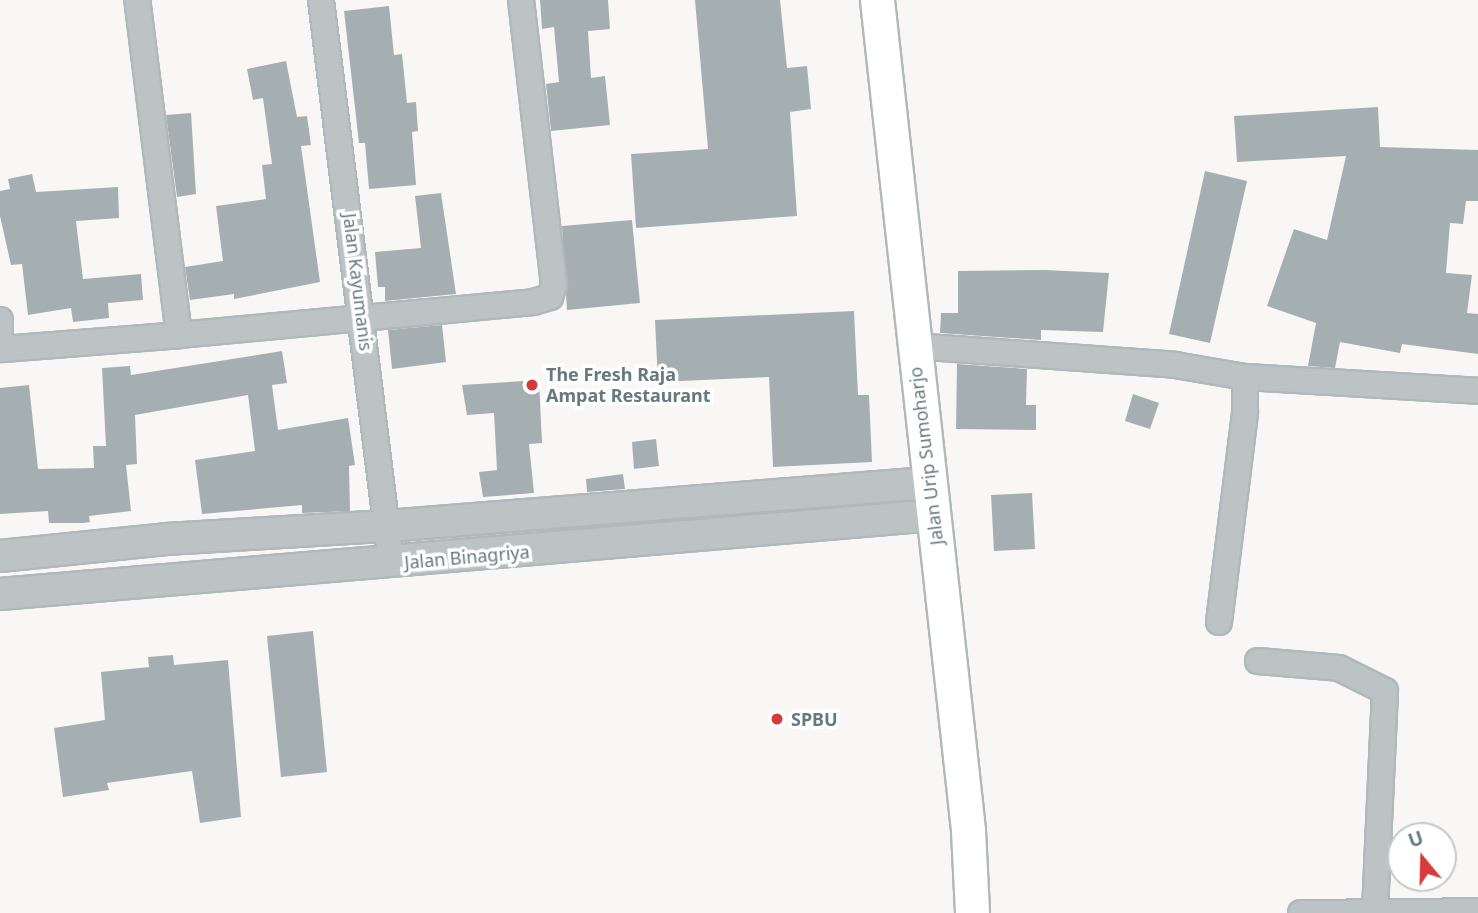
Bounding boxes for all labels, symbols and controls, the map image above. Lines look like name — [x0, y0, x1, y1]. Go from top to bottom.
street label: Jalan Kayumanis — [339, 212, 377, 352]
place label: The Fresh Raja Ampat Restaurant — [546, 364, 711, 406]
street label: Jalan Urip Sumoharjo — [904, 366, 948, 546]
marker: The Fresh Raja Ampat Restaurant — [524, 377, 540, 393]
street label: Jalan Binagriya — [404, 541, 530, 573]
place label: SPBU — [791, 708, 838, 730]
marker: SPBU — [769, 711, 785, 727]
north arrow — [1387, 822, 1457, 892]
text: U — [1405, 824, 1427, 854]

